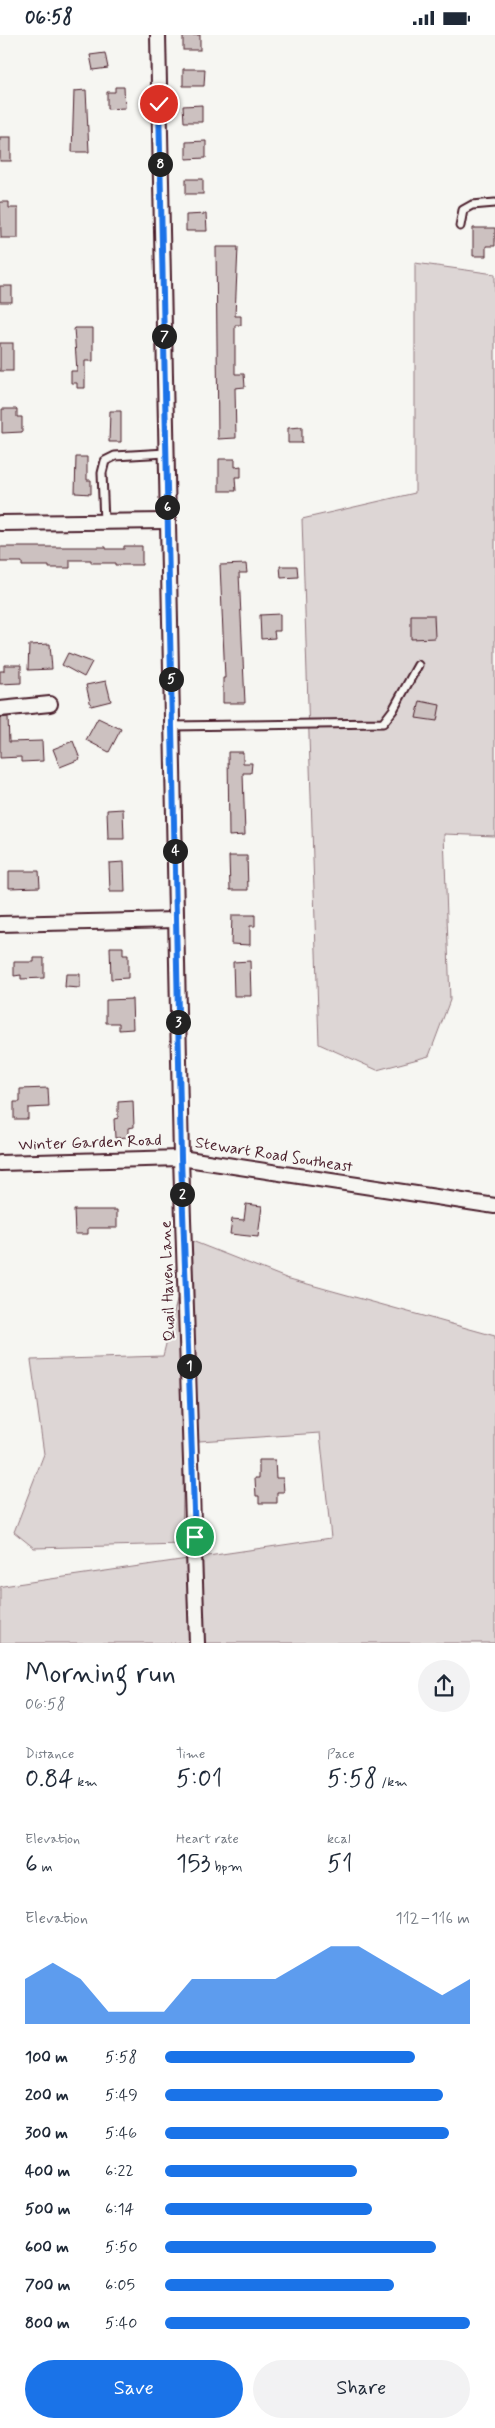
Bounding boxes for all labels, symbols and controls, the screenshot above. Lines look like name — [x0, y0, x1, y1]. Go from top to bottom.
text: 06:58 — [25, 5, 73, 30]
pin — [138, 83, 180, 125]
icon: check — [145, 90, 173, 118]
pin: 8 — [148, 151, 172, 177]
text: 8 — [157, 155, 164, 173]
pin: 7 — [152, 323, 176, 349]
text: 7 — [160, 327, 169, 345]
pin: 6 — [154, 495, 180, 519]
text: 6 — [164, 498, 171, 516]
pin: 5 — [158, 667, 184, 691]
text: 5 — [167, 670, 176, 688]
pin: 4 — [162, 839, 188, 863]
text: 4 — [171, 842, 180, 860]
pin: 3 — [166, 1009, 190, 1035]
text: 3 — [175, 1013, 182, 1031]
street label: Winter Garden Road — [18, 1130, 162, 1156]
street label: Stewart Road Southeast — [194, 1132, 354, 1178]
pin: 2 — [170, 1181, 194, 1207]
text: 2 — [179, 1185, 186, 1203]
street label: Quail Haven Lane — [155, 1220, 181, 1342]
pin: 1 — [176, 1353, 202, 1379]
text: 1 — [186, 1357, 193, 1375]
pin — [174, 1516, 216, 1558]
icon: arrive — [181, 1523, 209, 1551]
text: Morning run — [25, 1656, 176, 1693]
button: share — [418, 1660, 470, 1712]
text: 06:58 — [25, 1694, 65, 1715]
text: Distance — [25, 1745, 74, 1763]
text: Time — [176, 1745, 205, 1763]
text: Pace — [327, 1745, 355, 1763]
text: 0.84 — [25, 1763, 73, 1796]
text: 5:01 — [176, 1763, 222, 1796]
text: 5:58 — [327, 1763, 377, 1796]
text: km — [73, 1773, 98, 1791]
text: /km — [377, 1773, 408, 1791]
text: Elevation — [25, 1830, 80, 1848]
text: Heart rate — [176, 1830, 239, 1848]
text: kcal — [327, 1830, 351, 1848]
text: 6 — [25, 1848, 38, 1881]
text: 153 — [176, 1848, 211, 1881]
text: 51 — [327, 1848, 353, 1881]
text: m — [38, 1858, 53, 1876]
text: bpm — [211, 1858, 243, 1876]
text: Elevation — [25, 1908, 88, 1929]
text: 112–116 m — [395, 1908, 470, 1929]
text: 100 m — [25, 2047, 68, 2068]
text: 5:58 — [105, 2047, 137, 2068]
text: 200 m — [25, 2085, 69, 2106]
text: 5:49 — [105, 2085, 138, 2106]
text: 300 m — [25, 2123, 68, 2144]
text: 5:46 — [105, 2123, 137, 2144]
text: 400 m — [25, 2161, 70, 2182]
text: 6:22 — [105, 2161, 134, 2182]
text: 500 m — [25, 2199, 70, 2220]
text: 6:14 — [105, 2199, 134, 2220]
text: 600 m — [25, 2237, 69, 2258]
text: 5:50 — [105, 2237, 138, 2258]
text: 700 m — [25, 2275, 71, 2296]
text: 6:05 — [105, 2275, 135, 2296]
text: 800 m — [25, 2313, 70, 2334]
text: 5:40 — [105, 2313, 137, 2334]
button: Save — [25, 2360, 243, 2418]
button: Share — [253, 2360, 470, 2418]

